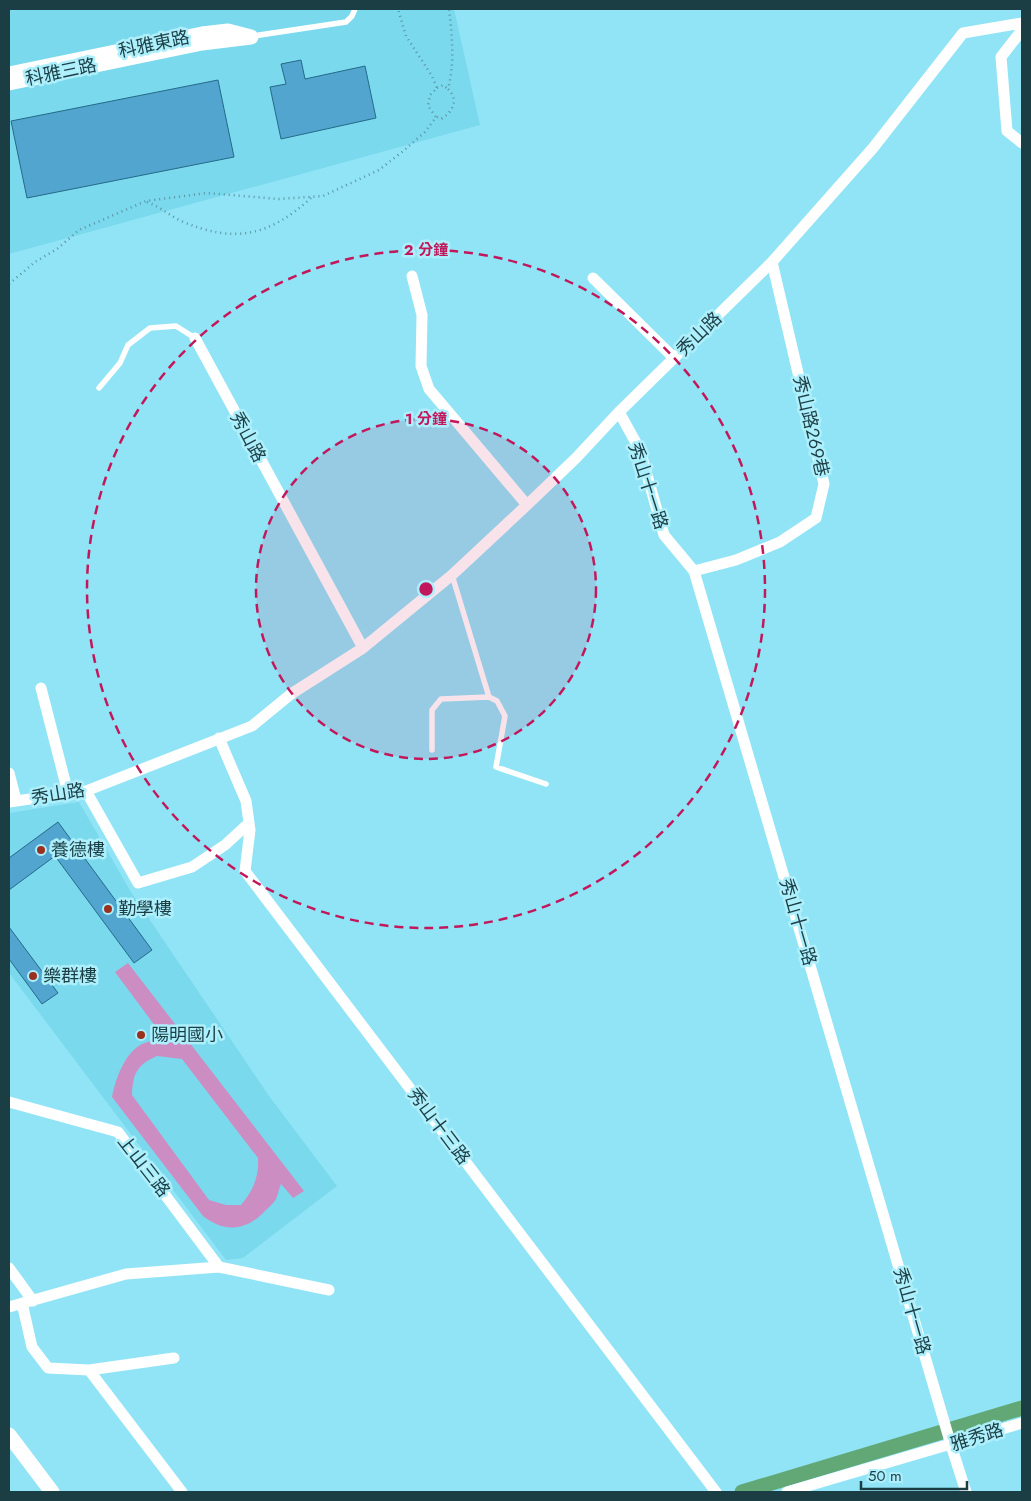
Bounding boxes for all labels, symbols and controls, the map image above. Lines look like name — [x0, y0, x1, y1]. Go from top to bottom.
street label: 科雅東路 — [116, 24, 192, 64]
street label: 科雅三路 — [23, 52, 99, 92]
text: 2 分鐘 — [404, 239, 448, 261]
street label: 秀山路 — [671, 306, 727, 362]
street label: 秀山路269巷 — [787, 373, 835, 479]
street label: 秀山路 — [224, 407, 272, 467]
text: 1 分鐘 — [405, 408, 447, 430]
street label: 秀山十一路 — [622, 439, 674, 533]
centre of rings — [417, 580, 435, 598]
street label: 秀山路 — [29, 777, 87, 811]
place label: 養德樓 — [51, 837, 105, 863]
marker: 養德樓 — [35, 844, 47, 856]
street label: 秀山十一路 — [773, 875, 823, 969]
place label: 勤學樓 — [118, 896, 172, 922]
marker: 勤學樓 — [102, 903, 114, 915]
place label: 樂群樓 — [43, 963, 97, 989]
marker: 樂群樓 — [27, 970, 39, 982]
place label: 陽明國小 — [151, 1022, 223, 1048]
marker: 陽明國小 — [135, 1029, 147, 1041]
street label: 秀山十三路 — [402, 1082, 476, 1170]
street label: 上山三路 — [112, 1130, 176, 1202]
street label: 秀山十一路 — [887, 1264, 937, 1358]
street label: 雅秀路 — [947, 1417, 1007, 1457]
scale bar — [861, 1458, 967, 1490]
text: 50 m — [868, 1465, 902, 1487]

